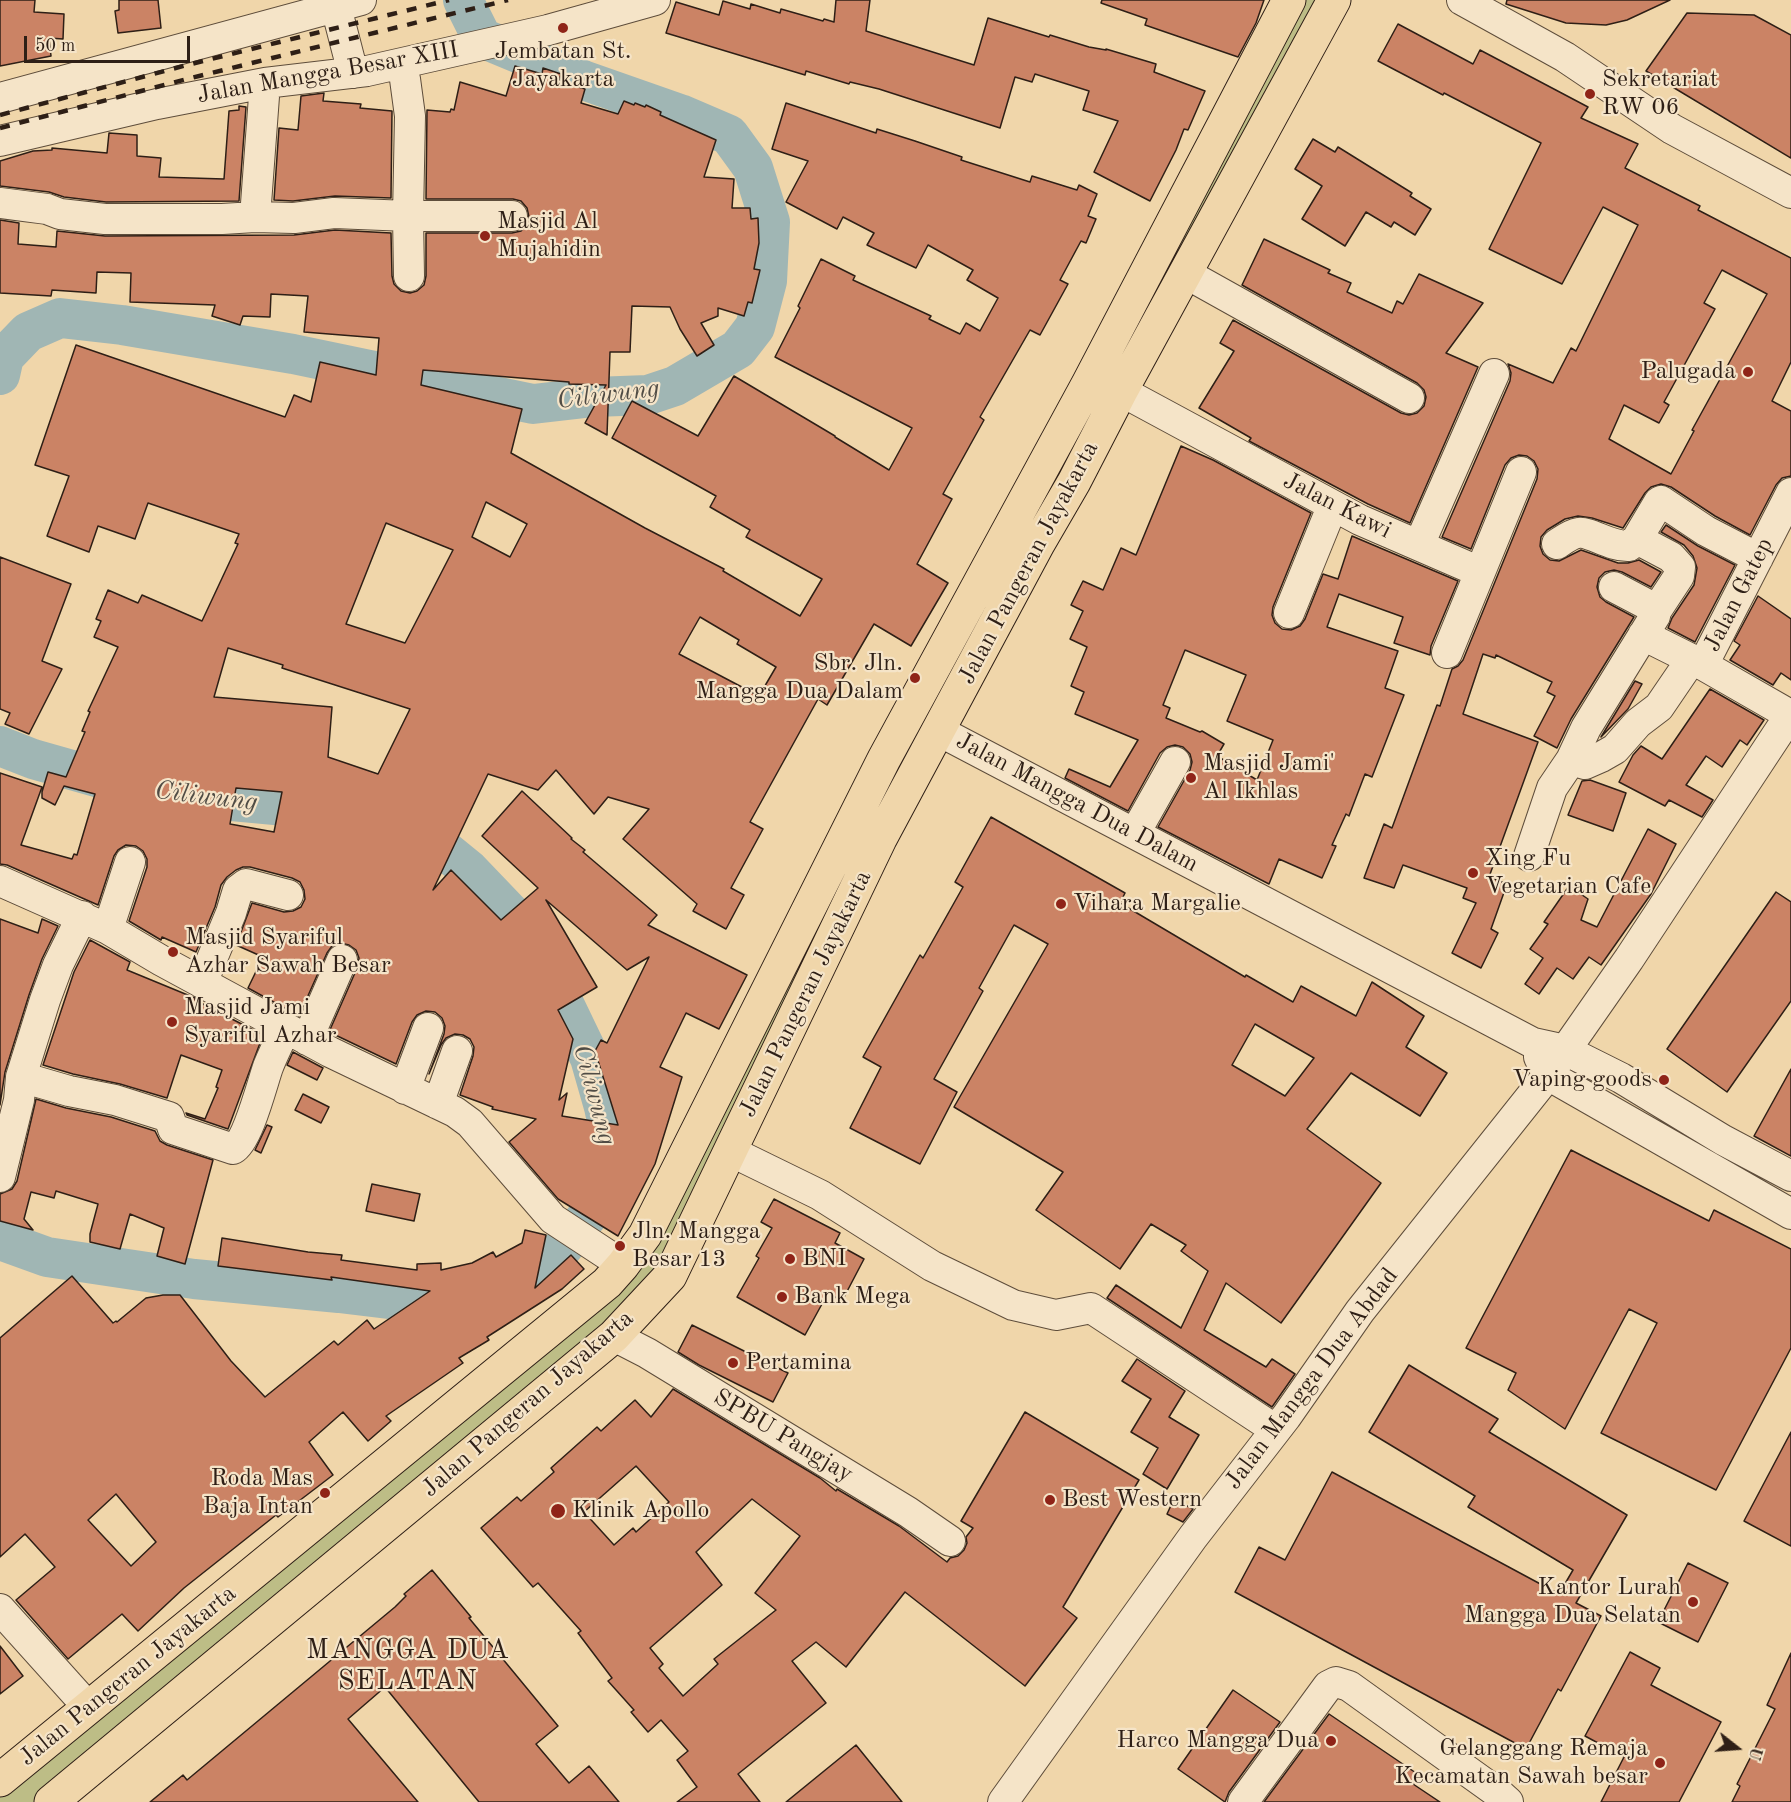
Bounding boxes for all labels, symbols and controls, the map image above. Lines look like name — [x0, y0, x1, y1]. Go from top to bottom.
marker: Jembatan St. Jayakarta — [556, 21, 570, 35]
scale bar — [27, 24, 194, 62]
street label: Jalan Mangga Besar XIII — [195, 36, 461, 110]
text: 50 m — [35, 37, 75, 55]
place label: Jembatan St. Jayakarta — [494, 38, 632, 94]
place label: Sekretariat RW 06 — [1602, 66, 1718, 122]
marker: Sekretariat RW 06 — [1583, 87, 1597, 101]
place label: Masjid Al Mujahidin — [497, 208, 601, 264]
marker: Masjid Al Mujahidin — [478, 229, 492, 243]
place label: Palugada — [1640, 358, 1736, 386]
marker: Palugada — [1741, 365, 1755, 379]
water label: Ciliwung — [555, 373, 661, 417]
street label: Jalan Pangeran Jayakarta — [953, 437, 1105, 689]
street label: Jalan Kawi — [1278, 467, 1396, 545]
street label: Jalan Gatep — [1698, 533, 1780, 657]
place label: Sbr. Jln. Mangga Dua Dalam — [695, 650, 903, 706]
marker: Sbr. Jln. Mangga Dua Dalam — [908, 671, 922, 685]
street label: Jalan Mangga Dua Dalam — [951, 727, 1203, 879]
place label: Masjid Jami' Al Ikhlas — [1203, 750, 1335, 806]
marker: Masjid Jami' Al Ikhlas — [1184, 771, 1198, 785]
water label: Ciliwung — [153, 775, 259, 819]
place label: Xing Fu Vegetarian Cafe — [1485, 845, 1651, 901]
street label: Jalan Pangeran Jayakarta — [734, 866, 878, 1122]
marker: Xing Fu Vegetarian Cafe — [1466, 866, 1480, 880]
place label: Vihara Margalie — [1073, 890, 1241, 918]
marker: Vihara Margalie — [1054, 897, 1068, 911]
place label: Masjid Syariful Azhar Sawah Besar — [185, 924, 391, 980]
marker: Masjid Syariful Azhar Sawah Besar — [166, 945, 180, 959]
place label: Masjid Jami Syariful Azhar — [184, 994, 337, 1050]
marker: Masjid Jami Syariful Azhar — [165, 1015, 179, 1029]
water label: Ciliwung — [566, 1041, 622, 1149]
place label: Vaping goods — [1512, 1066, 1652, 1094]
marker: Vaping goods — [1657, 1073, 1671, 1087]
place label: Jln. Mangga Besar 13 — [632, 1218, 761, 1274]
marker: Jln. Mangga Besar 13 — [613, 1239, 627, 1253]
place label: BNI — [802, 1245, 846, 1273]
marker: BNI — [783, 1252, 797, 1266]
street label: Jalan Mangga Dua Abdad — [1219, 1263, 1405, 1495]
place label: Bank Mega — [794, 1283, 911, 1311]
marker: Bank Mega — [775, 1290, 789, 1304]
street label: Jalan Pangeran Jayakarta — [416, 1304, 640, 1504]
place label: Pertamina — [745, 1349, 852, 1377]
marker: Pertamina — [726, 1356, 740, 1370]
street label: SPBU Pangjay — [708, 1383, 858, 1489]
place label: Roda Mas Baja Intan — [203, 1465, 313, 1521]
marker: Roda Mas Baja Intan — [318, 1486, 332, 1500]
place label: Best Western — [1062, 1486, 1202, 1514]
marker: Best Western — [1043, 1493, 1057, 1507]
place label: Klinik Apollo — [572, 1497, 709, 1525]
marker: Klinik Apollo — [549, 1502, 567, 1520]
place label: Kantor Lurah Mangga Dua Selatan — [1464, 1574, 1681, 1630]
street label: Jalan Pangeran Jayakarta — [14, 1580, 242, 1772]
marker: Kantor Lurah Mangga Dua Selatan — [1686, 1595, 1700, 1609]
district label: MANGGA DUA SELATAN — [306, 1635, 510, 1698]
north arrow — [1707, 1718, 1767, 1778]
place label: Harco Mangga Dua — [1116, 1727, 1319, 1755]
marker: Harco Mangga Dua — [1324, 1734, 1338, 1748]
place label: Gelanggang Remaja Kecamatan Sawah besar — [1395, 1735, 1648, 1791]
text: U — [1745, 1745, 1764, 1762]
marker: Gelanggang Remaja Kecamatan Sawah besar — [1653, 1756, 1667, 1770]

